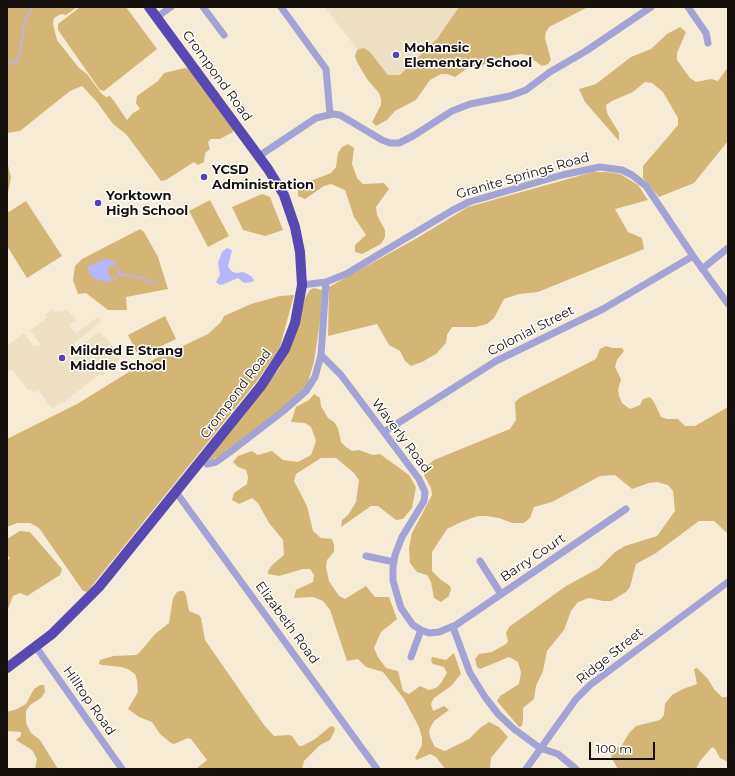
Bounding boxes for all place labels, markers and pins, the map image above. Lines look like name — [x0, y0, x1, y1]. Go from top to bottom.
place label: Mohansic Elementary School — [404, 40, 532, 71]
marker: Mohansic Elementary School — [391, 50, 401, 60]
place label: YCSD Administration — [212, 162, 314, 193]
marker: YCSD Administration — [199, 172, 209, 182]
place label: Yorktown High School — [106, 188, 188, 219]
marker: Yorktown High School — [93, 198, 103, 208]
place label: Mildred E Strang Middle School — [70, 343, 183, 374]
marker: Mildred E Strang Middle School — [57, 353, 67, 363]

